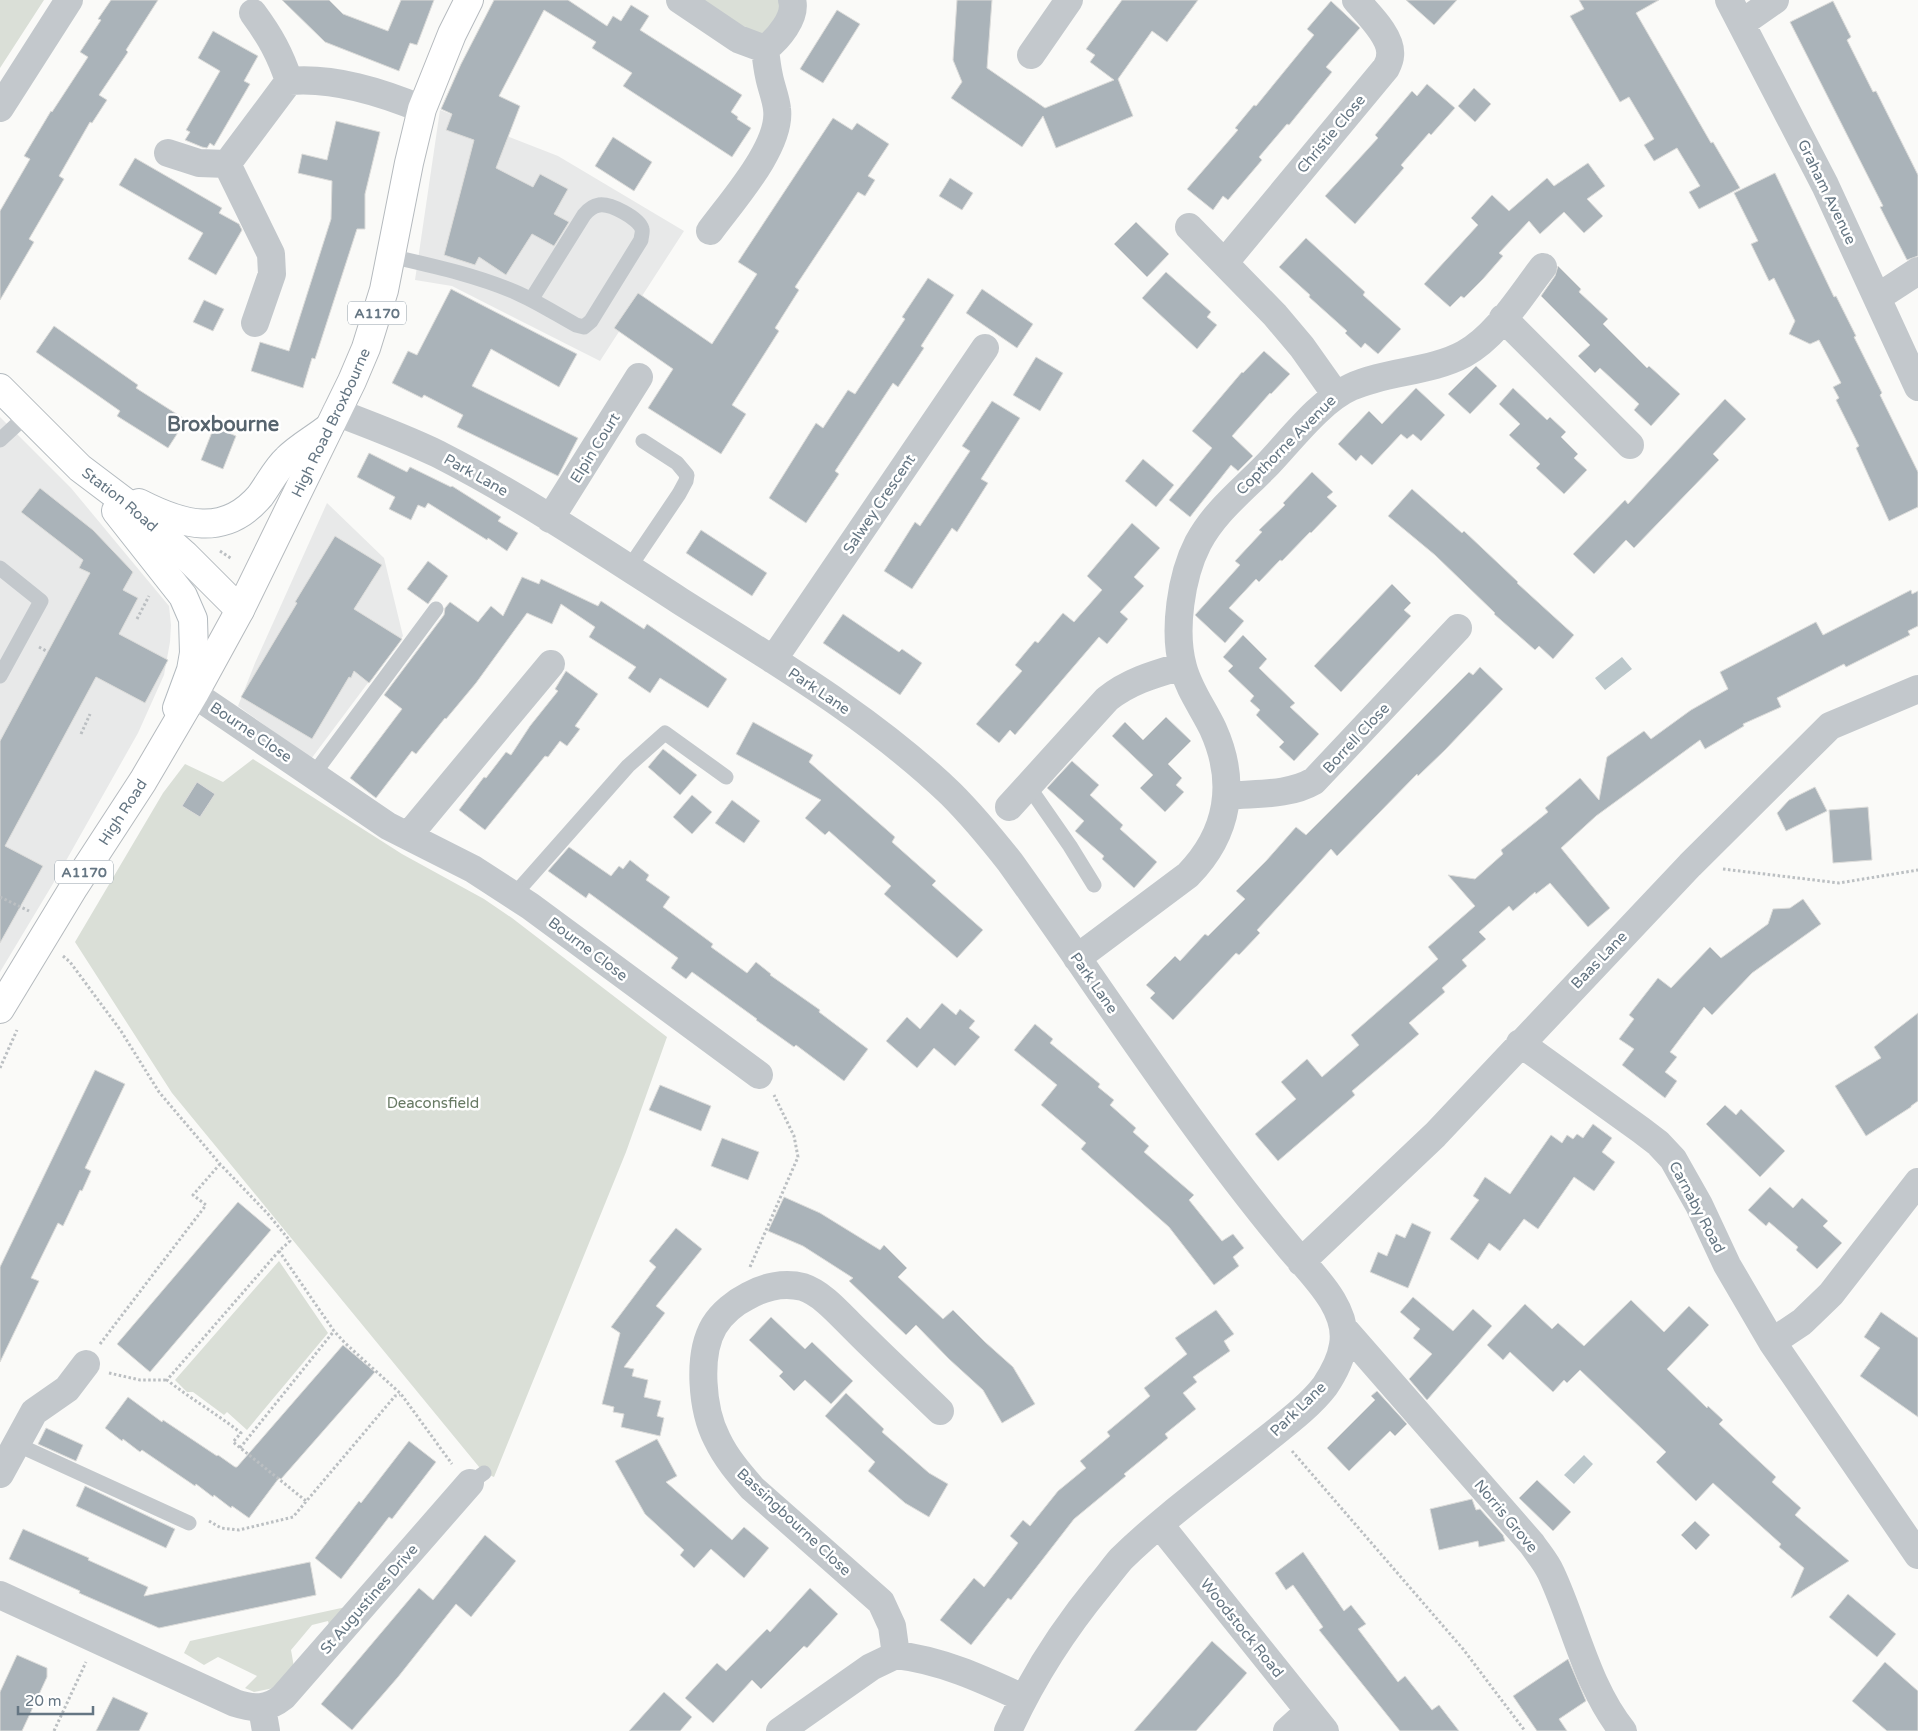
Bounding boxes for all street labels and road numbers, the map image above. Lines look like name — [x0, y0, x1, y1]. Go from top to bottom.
street label: Christie Close — [1293, 91, 1369, 177]
street label: Graham Avenue — [1794, 137, 1860, 247]
road number: A1170 — [348, 302, 406, 324]
street label: High Road Broxbourne — [288, 345, 374, 500]
street label: Copthorne Avenue — [1232, 391, 1340, 499]
street label: Elpin Court — [566, 409, 624, 486]
street label: Park Lane — [441, 450, 511, 500]
street label: Salwey Crescent — [839, 451, 919, 557]
street label: Station Road — [78, 464, 161, 536]
street label: Park Lane — [785, 664, 853, 718]
street label: Bourne Close — [207, 698, 295, 766]
street label: Borrell Close — [1319, 699, 1393, 777]
street label: High Road — [95, 776, 151, 849]
road number: A1170 — [55, 860, 113, 884]
street label: Bourne Close — [545, 913, 631, 985]
street label: Baas Lane — [1567, 927, 1631, 993]
street label: Park Lane — [1066, 949, 1122, 1017]
street label: Carnaby Road — [1665, 1158, 1729, 1256]
street label: Park Lane — [1266, 1378, 1330, 1440]
street label: Bassingbourne Close — [733, 1464, 855, 1580]
street label: Norris Grove — [1470, 1476, 1542, 1556]
street label: St Augustines Drive — [316, 1540, 422, 1658]
street label: Woodstock Road — [1197, 1575, 1287, 1681]

